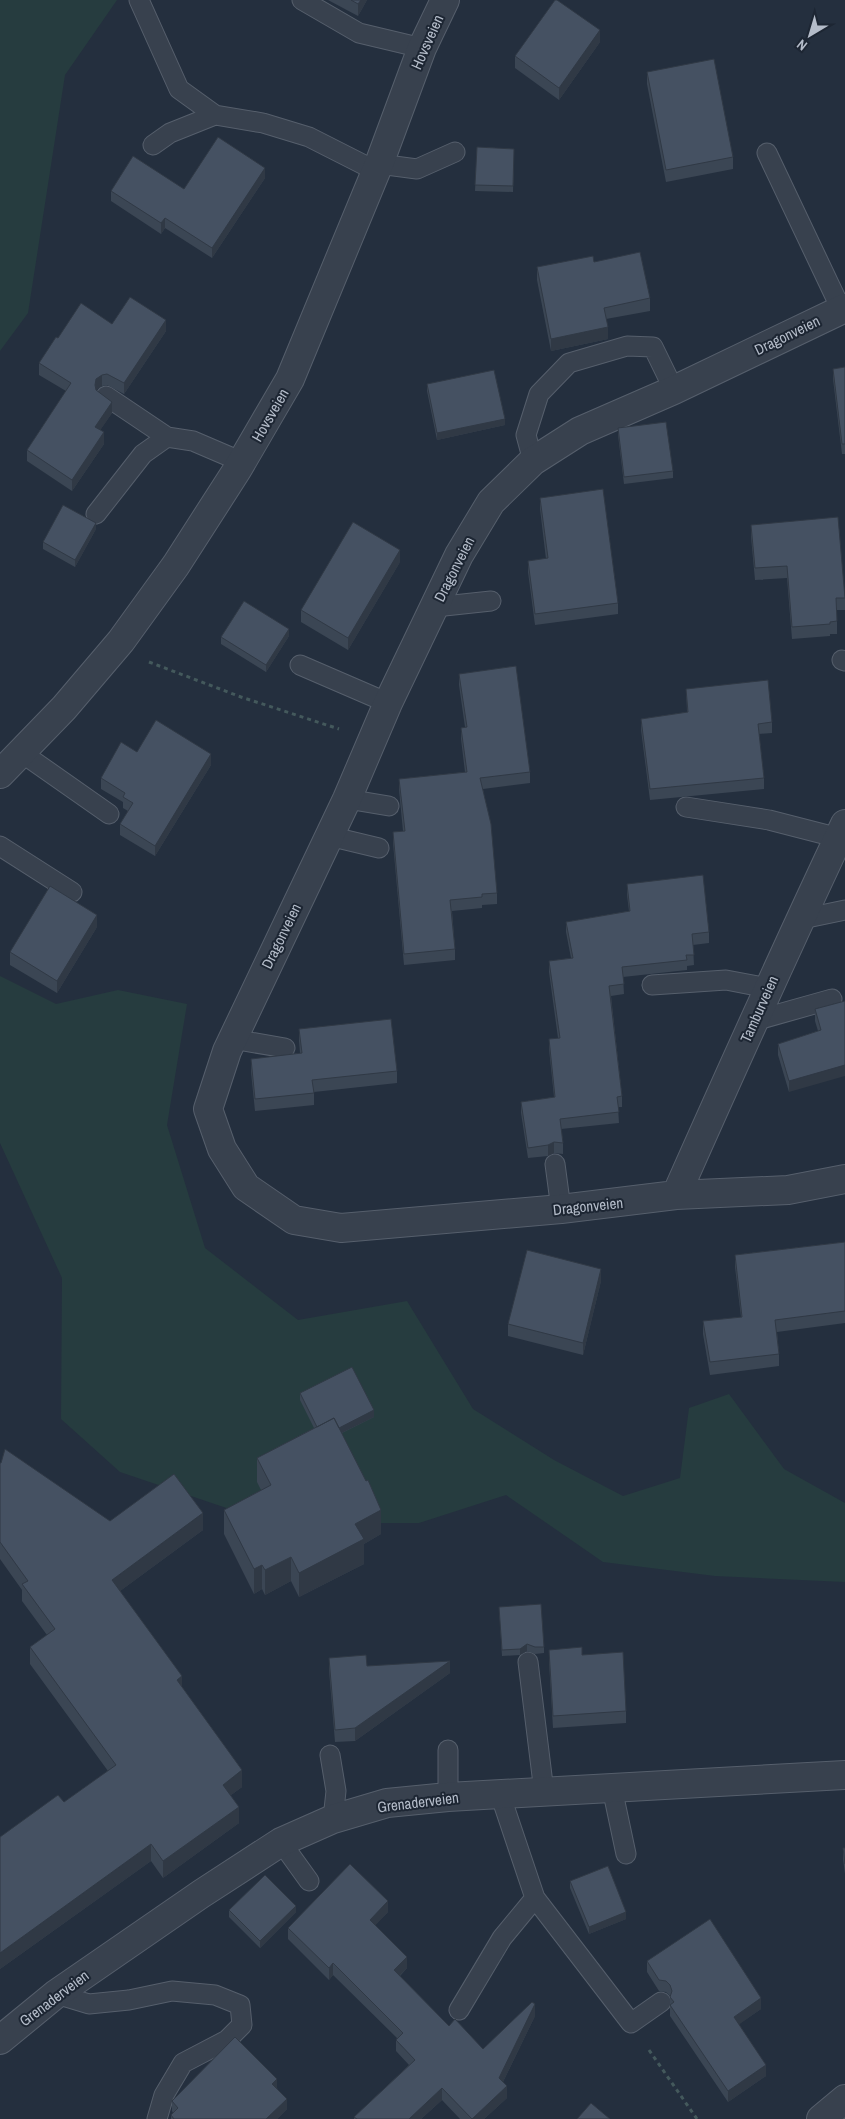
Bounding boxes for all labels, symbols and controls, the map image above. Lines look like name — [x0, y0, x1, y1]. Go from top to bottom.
north arrow — [785, 10, 835, 60]
street label: Hovsveien — [406, 11, 448, 73]
text: N — [793, 36, 811, 55]
street label: Dragonveien — [751, 310, 823, 360]
street label: Hovsveien — [246, 385, 294, 445]
street label: Dragonveien — [429, 533, 479, 605]
street label: Dragonveien — [256, 900, 306, 972]
street label: Tamburveien — [735, 972, 783, 1046]
street label: Dragonveien — [552, 1192, 624, 1220]
street label: Grenaderveien — [376, 1787, 460, 1817]
street label: Grenaderveien — [15, 1965, 93, 2031]

